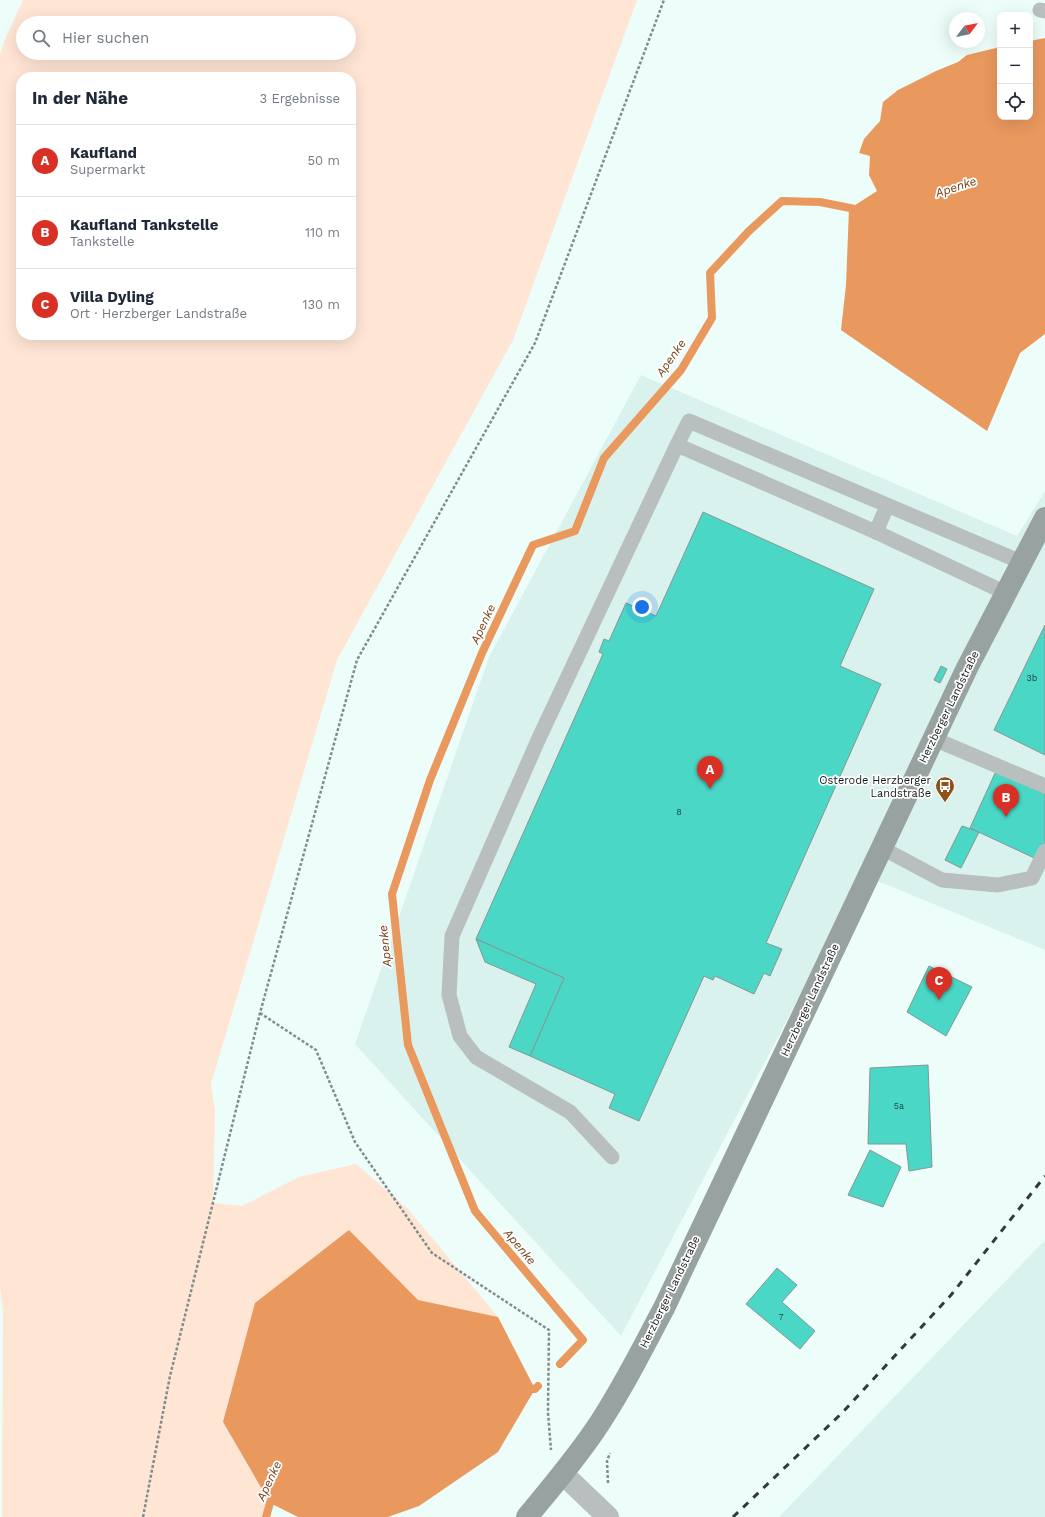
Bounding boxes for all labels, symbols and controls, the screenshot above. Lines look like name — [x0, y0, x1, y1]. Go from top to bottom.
north arrow — [949, 12, 985, 48]
map controls — [997, 12, 1033, 120]
button: + — [997, 12, 1033, 48]
search box — [16, 16, 356, 60]
icon: search — [30, 27, 52, 49]
text: Hier suchen — [62, 29, 149, 47]
button: − — [997, 48, 1033, 84]
button: locate — [997, 84, 1033, 120]
text: In der Nähe — [32, 88, 128, 108]
text: 3 Ergebnisse — [259, 91, 340, 106]
text: Kaufland — [70, 144, 137, 162]
text: A — [41, 153, 49, 168]
text: 50 m — [308, 153, 340, 168]
text: Supermarkt — [70, 162, 145, 177]
water label: Apenke — [933, 174, 978, 201]
text: Kaufland Tankstelle — [70, 216, 218, 234]
text: B — [41, 225, 49, 240]
text: 110 m — [305, 225, 340, 240]
text: Tankstelle — [70, 234, 134, 249]
text: Villa Dyling — [70, 288, 154, 306]
text: C — [41, 297, 49, 312]
text: 130 m — [302, 297, 340, 312]
text: Ort · Herzberger Landstraße — [70, 306, 247, 321]
water label: Apenke — [653, 337, 689, 380]
your location — [632, 597, 652, 617]
water label: Apenke — [467, 602, 498, 647]
street label: Herzberger Landstraße — [916, 649, 982, 765]
house number: 3b — [1027, 673, 1038, 683]
pin: A — [697, 756, 723, 789]
place label: Osterode Herzberger Landstraße — [819, 774, 932, 800]
bus stop icon: Osterode Herzberger Landstraße — [934, 775, 956, 803]
pin: B — [993, 784, 1019, 817]
house number: 8 — [676, 807, 682, 817]
water label: Apenke — [376, 924, 394, 969]
street label: Herzberger Landstraße — [778, 942, 842, 1058]
pin: C — [926, 967, 952, 1000]
house number: 5a — [894, 1101, 904, 1111]
water label: Apenke — [500, 1226, 539, 1268]
street label: Herzberger Landstraße — [637, 1234, 703, 1350]
house number: 7 — [778, 1312, 784, 1322]
water label: Apenke — [253, 1459, 284, 1504]

